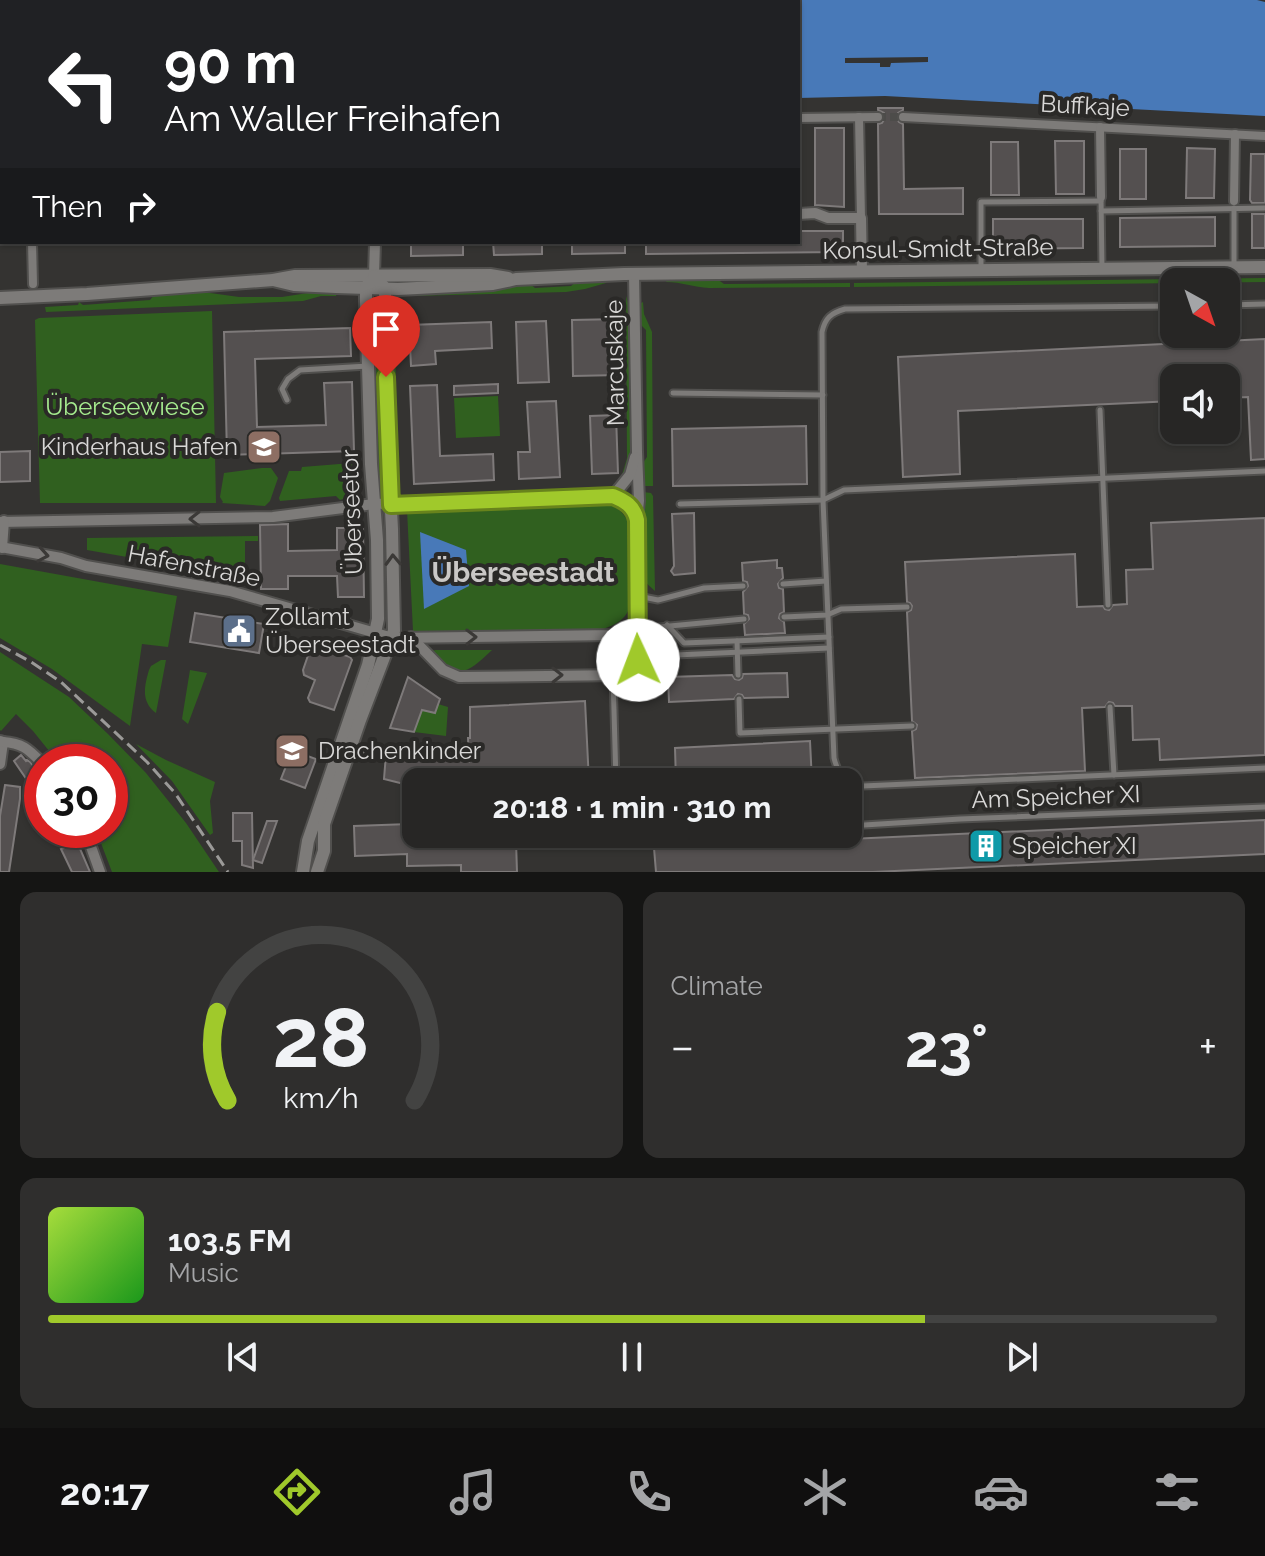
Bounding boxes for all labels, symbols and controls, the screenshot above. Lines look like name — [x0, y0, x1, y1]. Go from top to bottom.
text: 90 m — [164, 30, 297, 96]
icon: left — [32, 32, 136, 136]
street label: Buffkaje — [1040, 89, 1130, 122]
text: Am Waller Freihafen — [164, 97, 501, 139]
icon: right — [119, 184, 163, 228]
text: Then — [32, 189, 103, 224]
street label: Konsul-Smidt-Straße — [822, 232, 1054, 265]
north arrow — [1160, 268, 1240, 348]
map controls — [1160, 268, 1240, 444]
pin — [352, 295, 420, 377]
street label: Marcuskaje — [599, 300, 630, 426]
icon: arrive — [364, 307, 408, 351]
button: sound — [1160, 364, 1240, 444]
park label: Überseewiese — [45, 392, 205, 421]
school or university icon: Kinderhaus Hafen — [245, 428, 283, 466]
place label: Kinderhaus Hafen — [41, 432, 238, 461]
street label: Überseetor — [335, 448, 368, 575]
one-way arrow — [188, 510, 201, 527]
street label: Hafenstraße — [125, 538, 263, 593]
one-way arrow — [36, 546, 50, 563]
one-way arrow — [385, 553, 402, 566]
district label: Überseestadt — [432, 556, 615, 589]
place label: Zollamt Überseestadt — [265, 602, 416, 659]
public building icon: Zollamt Überseestadt — [220, 612, 258, 650]
position arrow — [596, 618, 680, 702]
one-way arrow — [465, 628, 478, 645]
one-way arrow — [551, 667, 564, 684]
school or university icon: Drachenkinder — [273, 732, 311, 770]
place label: Drachenkinder — [318, 736, 482, 765]
speed limit sign: 30 — [24, 744, 128, 848]
street label: Am Speicher XI — [971, 779, 1141, 814]
text: 20:18 · 1 min · 310 m — [493, 790, 771, 825]
building icon: Speicher XI — [967, 827, 1005, 865]
place label: Speicher XI — [1012, 831, 1137, 860]
text: Climate — [671, 971, 763, 1001]
text: 28 — [273, 989, 370, 1086]
text: 23° — [905, 1011, 988, 1081]
text: − — [671, 1021, 694, 1072]
text: + — [1199, 1021, 1217, 1072]
text: km/h — [284, 1081, 359, 1115]
text: 103.5 FM — [168, 1223, 292, 1258]
text: Music — [168, 1258, 239, 1288]
icon: previous — [221, 1335, 265, 1379]
icon: pause — [610, 1335, 654, 1379]
icon: next — [1000, 1335, 1044, 1379]
icon: directions — [269, 1464, 325, 1520]
icon: music — [445, 1464, 501, 1520]
icon: phone — [621, 1464, 677, 1520]
icon: climate — [797, 1464, 853, 1520]
icon: car — [973, 1464, 1029, 1520]
icon: filters — [1149, 1464, 1205, 1520]
text: 20:17 — [60, 1471, 149, 1513]

